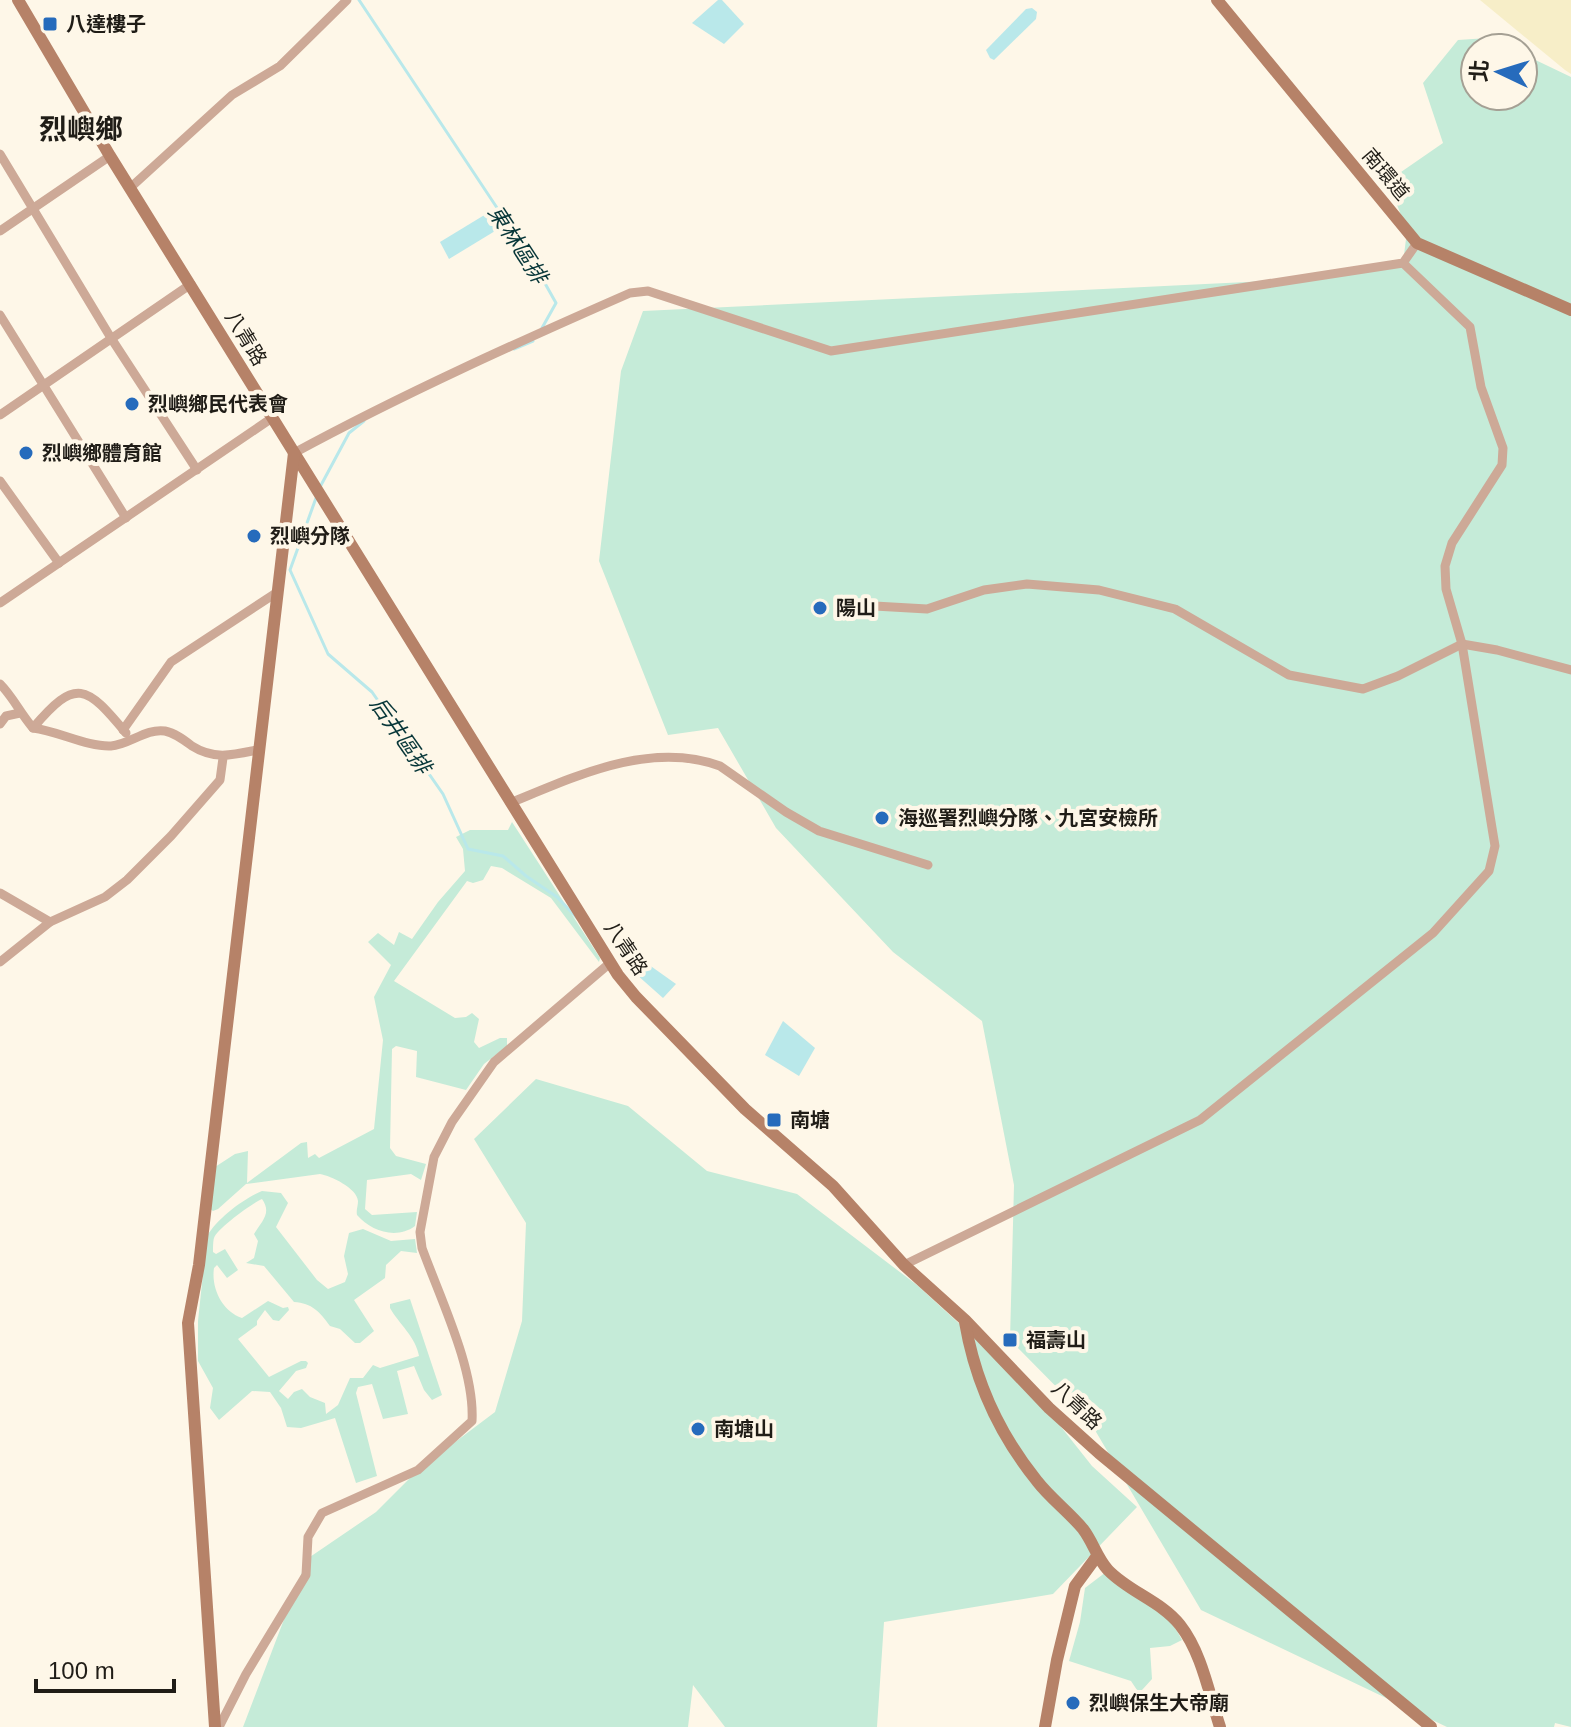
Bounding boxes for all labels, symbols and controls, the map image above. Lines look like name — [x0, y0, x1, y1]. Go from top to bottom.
place label: 八達樓子 — [66, 13, 146, 35]
marker: 八達樓子 — [41, 15, 59, 33]
north arrow — [1459, 32, 1539, 112]
text: 北 — [1466, 59, 1493, 82]
district label: 烈嶼鄉 — [39, 114, 123, 145]
street label: 南環道 — [1358, 144, 1414, 204]
water label: 東林區排 — [483, 201, 554, 290]
street label: 八青路 — [221, 307, 271, 369]
place label: 烈嶼鄉民代表會 — [148, 393, 288, 415]
marker: 烈嶼鄉民代表會 — [123, 395, 141, 413]
place label: 烈嶼鄉體育館 — [42, 442, 162, 464]
marker: 烈嶼鄉體育館 — [17, 444, 35, 462]
place label: 烈嶼分隊 — [270, 525, 350, 547]
marker: 烈嶼分隊 — [245, 527, 263, 545]
place label: 陽山 — [836, 597, 876, 619]
marker: 陽山 — [811, 599, 829, 617]
water label: 后井區排 — [365, 692, 438, 781]
place label: 海巡署烈嶼分隊、九宮安檢所 — [898, 807, 1158, 829]
marker: 海巡署烈嶼分隊、九宮安檢所 — [873, 809, 891, 827]
street label: 八青路 — [600, 917, 652, 979]
place label: 南塘 — [790, 1109, 830, 1131]
marker: 南塘 — [765, 1111, 783, 1129]
place label: 福壽山 — [1026, 1329, 1086, 1351]
marker: 福壽山 — [1001, 1331, 1019, 1349]
street label: 八青路 — [1048, 1376, 1106, 1434]
place label: 南塘山 — [714, 1418, 774, 1440]
marker: 南塘山 — [689, 1420, 707, 1438]
scale bar — [36, 1643, 174, 1693]
text: 100 m — [48, 1657, 115, 1684]
place label: 烈嶼保生大帝廟 — [1089, 1692, 1229, 1714]
marker: 烈嶼保生大帝廟 — [1064, 1694, 1082, 1712]

